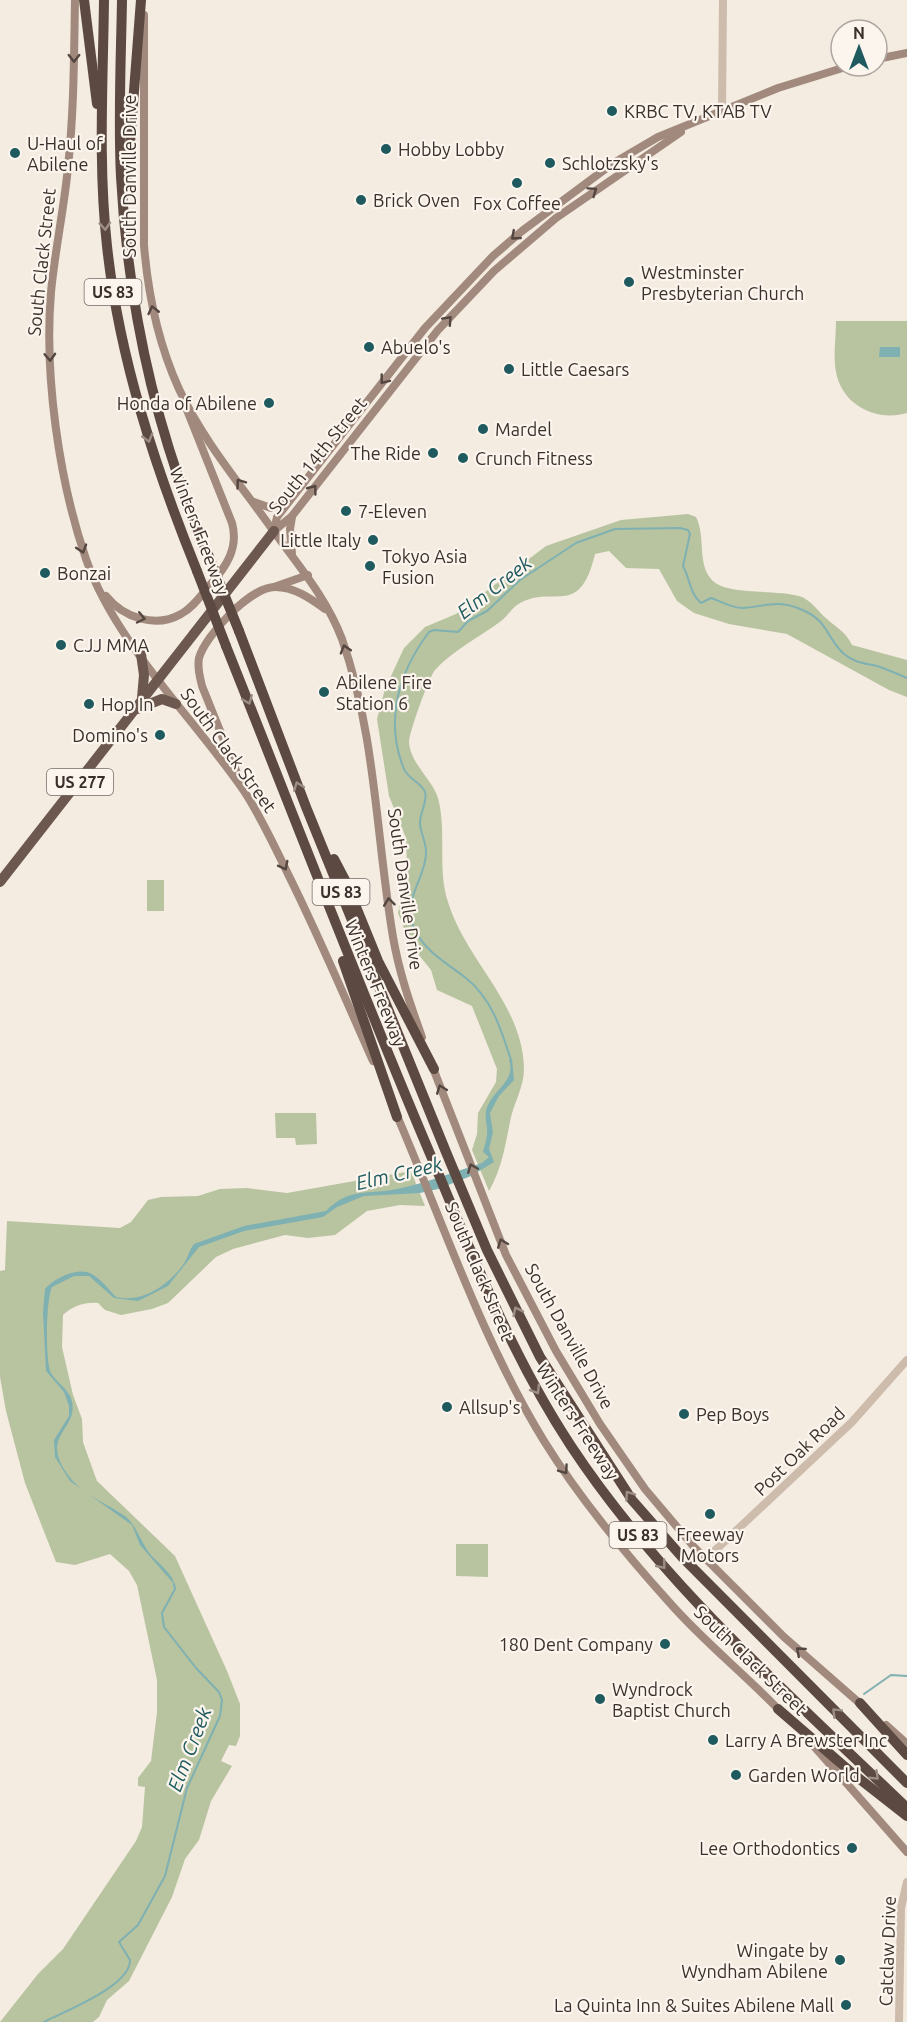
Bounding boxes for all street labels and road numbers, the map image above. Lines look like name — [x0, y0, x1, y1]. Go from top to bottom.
street label: South Danville Drive — [119, 94, 139, 258]
street label: South Clack Street — [23, 187, 59, 337]
road number: US 83 — [84, 279, 142, 305]
street label: South 14th Street — [264, 393, 370, 517]
street label: Winters Freeway — [166, 464, 234, 598]
street label: South Clack Street — [177, 684, 281, 816]
road number: US 277 — [47, 769, 113, 795]
street label: South Danville Drive — [385, 807, 427, 971]
road number: US 83 — [312, 879, 370, 905]
street label: Winters Freeway — [341, 917, 411, 1050]
street label: South Clack Street — [442, 1199, 518, 1343]
street label: South Danville Drive — [522, 1260, 618, 1412]
street label: Winters Freeway — [533, 1359, 623, 1483]
street label: Post Oak Road — [750, 1403, 848, 1499]
road number: US 83 — [610, 1522, 666, 1548]
street label: South Clack Street — [691, 1601, 811, 1719]
street label: Catclaw Drive — [875, 1896, 899, 2006]

